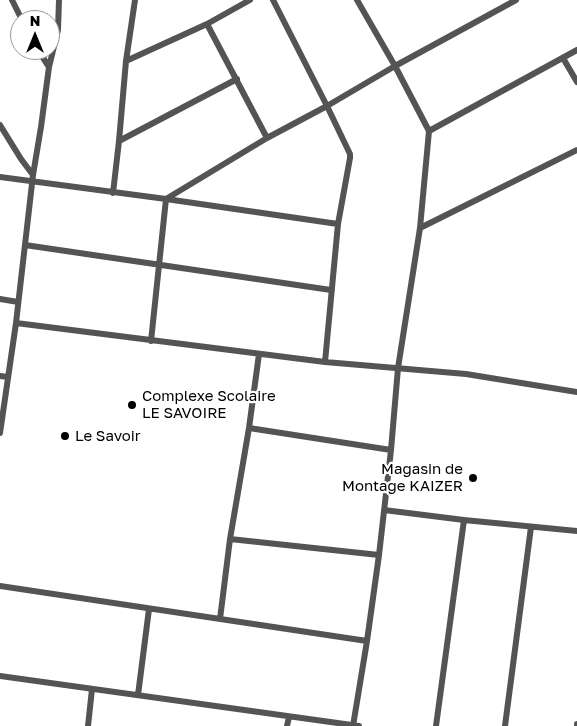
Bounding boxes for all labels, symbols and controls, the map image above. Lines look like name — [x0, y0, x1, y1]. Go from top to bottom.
north arrow — [10, 10, 60, 60]
text: N — [30, 12, 40, 29]
place label: Complexe Scolaire LE SAVOIRE — [142, 387, 276, 422]
marker: Complexe Scolaire LE SAVOIRE — [126, 399, 138, 411]
place label: Le Savoir — [75, 427, 141, 445]
marker: Le Savoir — [59, 430, 71, 442]
place label: Magasin de Montage KAIZER — [342, 460, 463, 495]
marker: Magasin de Montage KAIZER — [467, 472, 479, 484]

